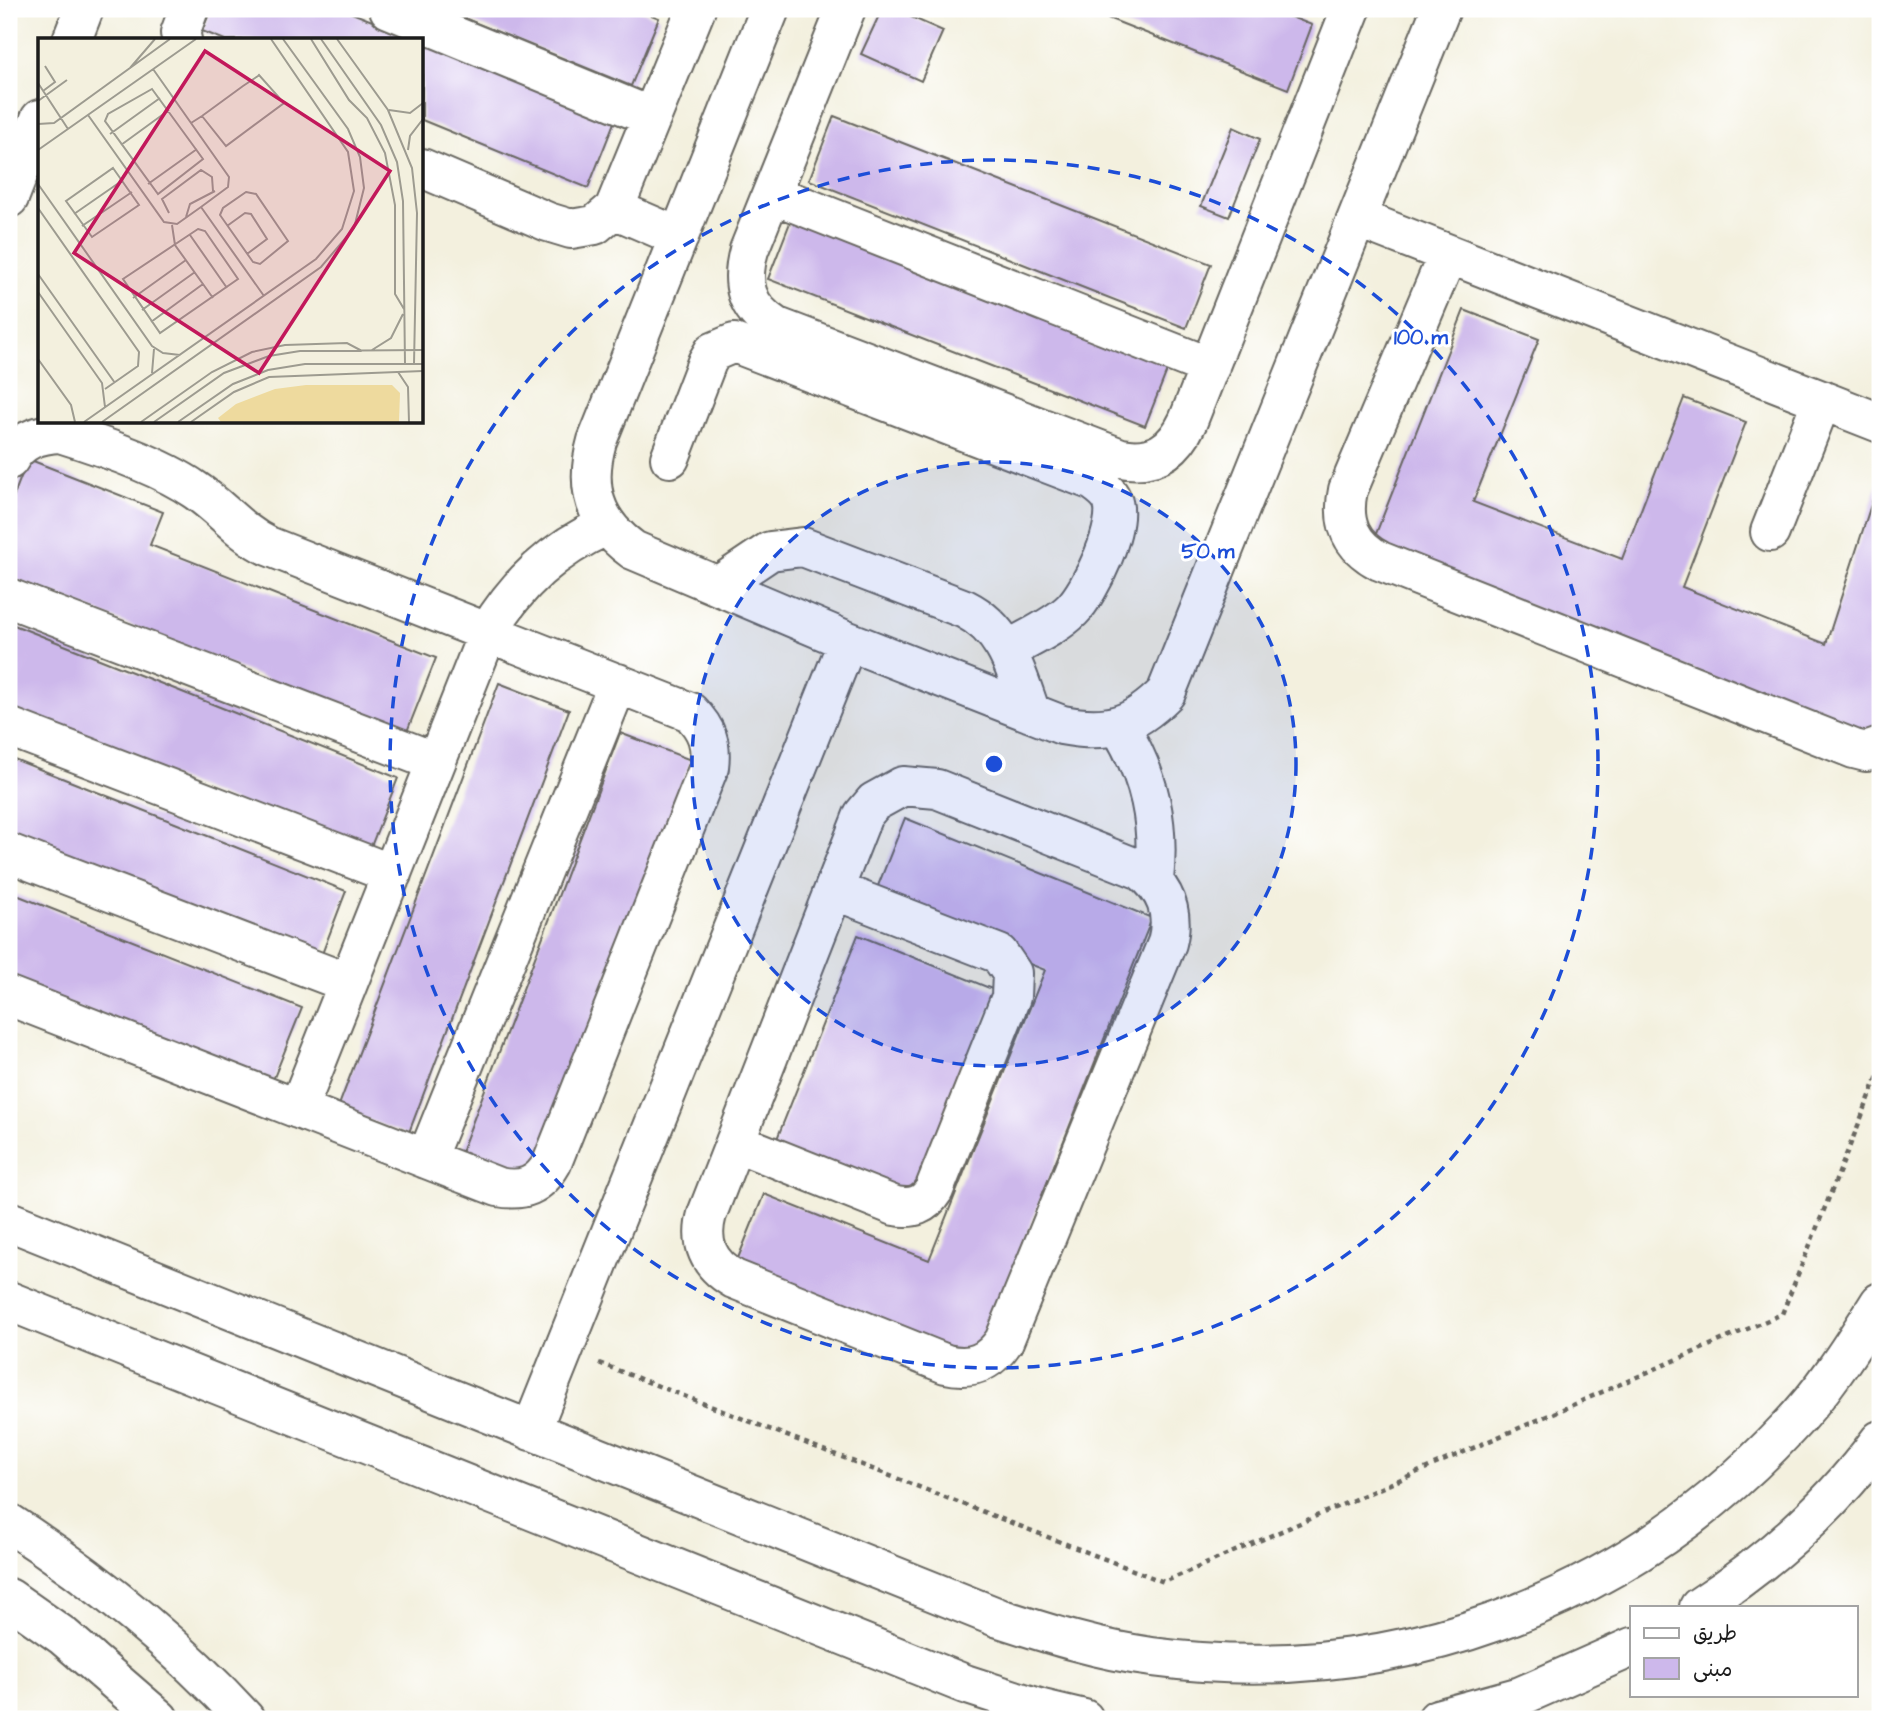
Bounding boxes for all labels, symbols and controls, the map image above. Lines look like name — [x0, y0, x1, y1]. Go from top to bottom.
inset map — [38, 38, 424, 424]
text: 100 m — [1394, 323, 1449, 352]
text: 50 m — [1182, 537, 1235, 566]
centre of rings — [982, 752, 1006, 776]
legend — [1630, 1606, 1857, 1696]
text: طريق — [1693, 1619, 1737, 1648]
text: مبنى — [1693, 1655, 1732, 1684]

